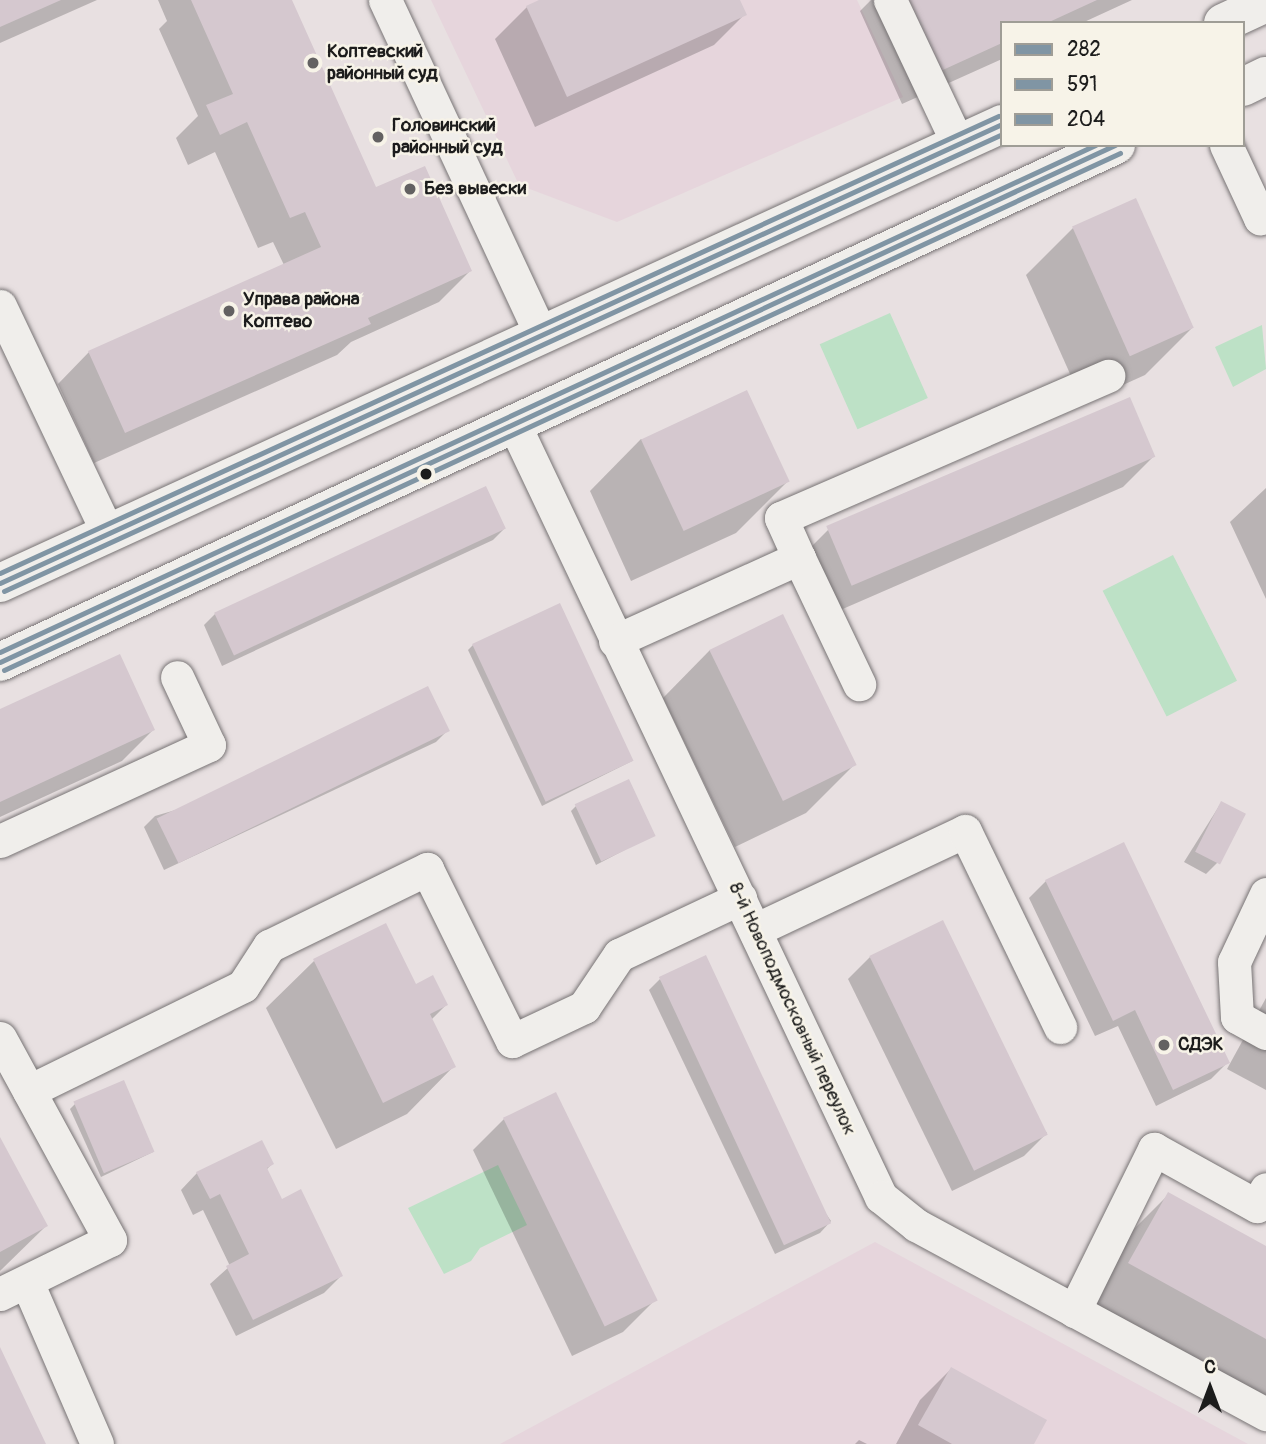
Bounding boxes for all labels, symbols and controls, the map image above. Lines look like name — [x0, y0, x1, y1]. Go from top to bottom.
legend — [1000, 21, 1245, 147]
text: 282 — [1067, 36, 1101, 63]
place label: Коптевский районный суд — [327, 41, 438, 85]
marker: Коптевский районный суд — [305, 55, 321, 71]
text: 591 — [1067, 71, 1097, 98]
text: 204 — [1067, 106, 1105, 133]
place label: Головинский районный суд — [392, 115, 503, 159]
marker: Головинский районный суд — [370, 129, 386, 145]
place label: Без вывески — [424, 178, 526, 200]
marker: Без вывески — [402, 181, 418, 197]
place label: Управа района Коптево — [243, 289, 360, 333]
marker: Управа района Коптево — [221, 303, 237, 319]
unlabelled marker — [419, 467, 433, 481]
street label: 8-й Новоподмосковный переулок — [723, 879, 861, 1139]
place label: СДЭК — [1178, 1034, 1223, 1056]
marker: СДЭК — [1156, 1037, 1172, 1053]
north arrow — [1175, 1353, 1245, 1423]
text: С — [1204, 1355, 1216, 1379]

